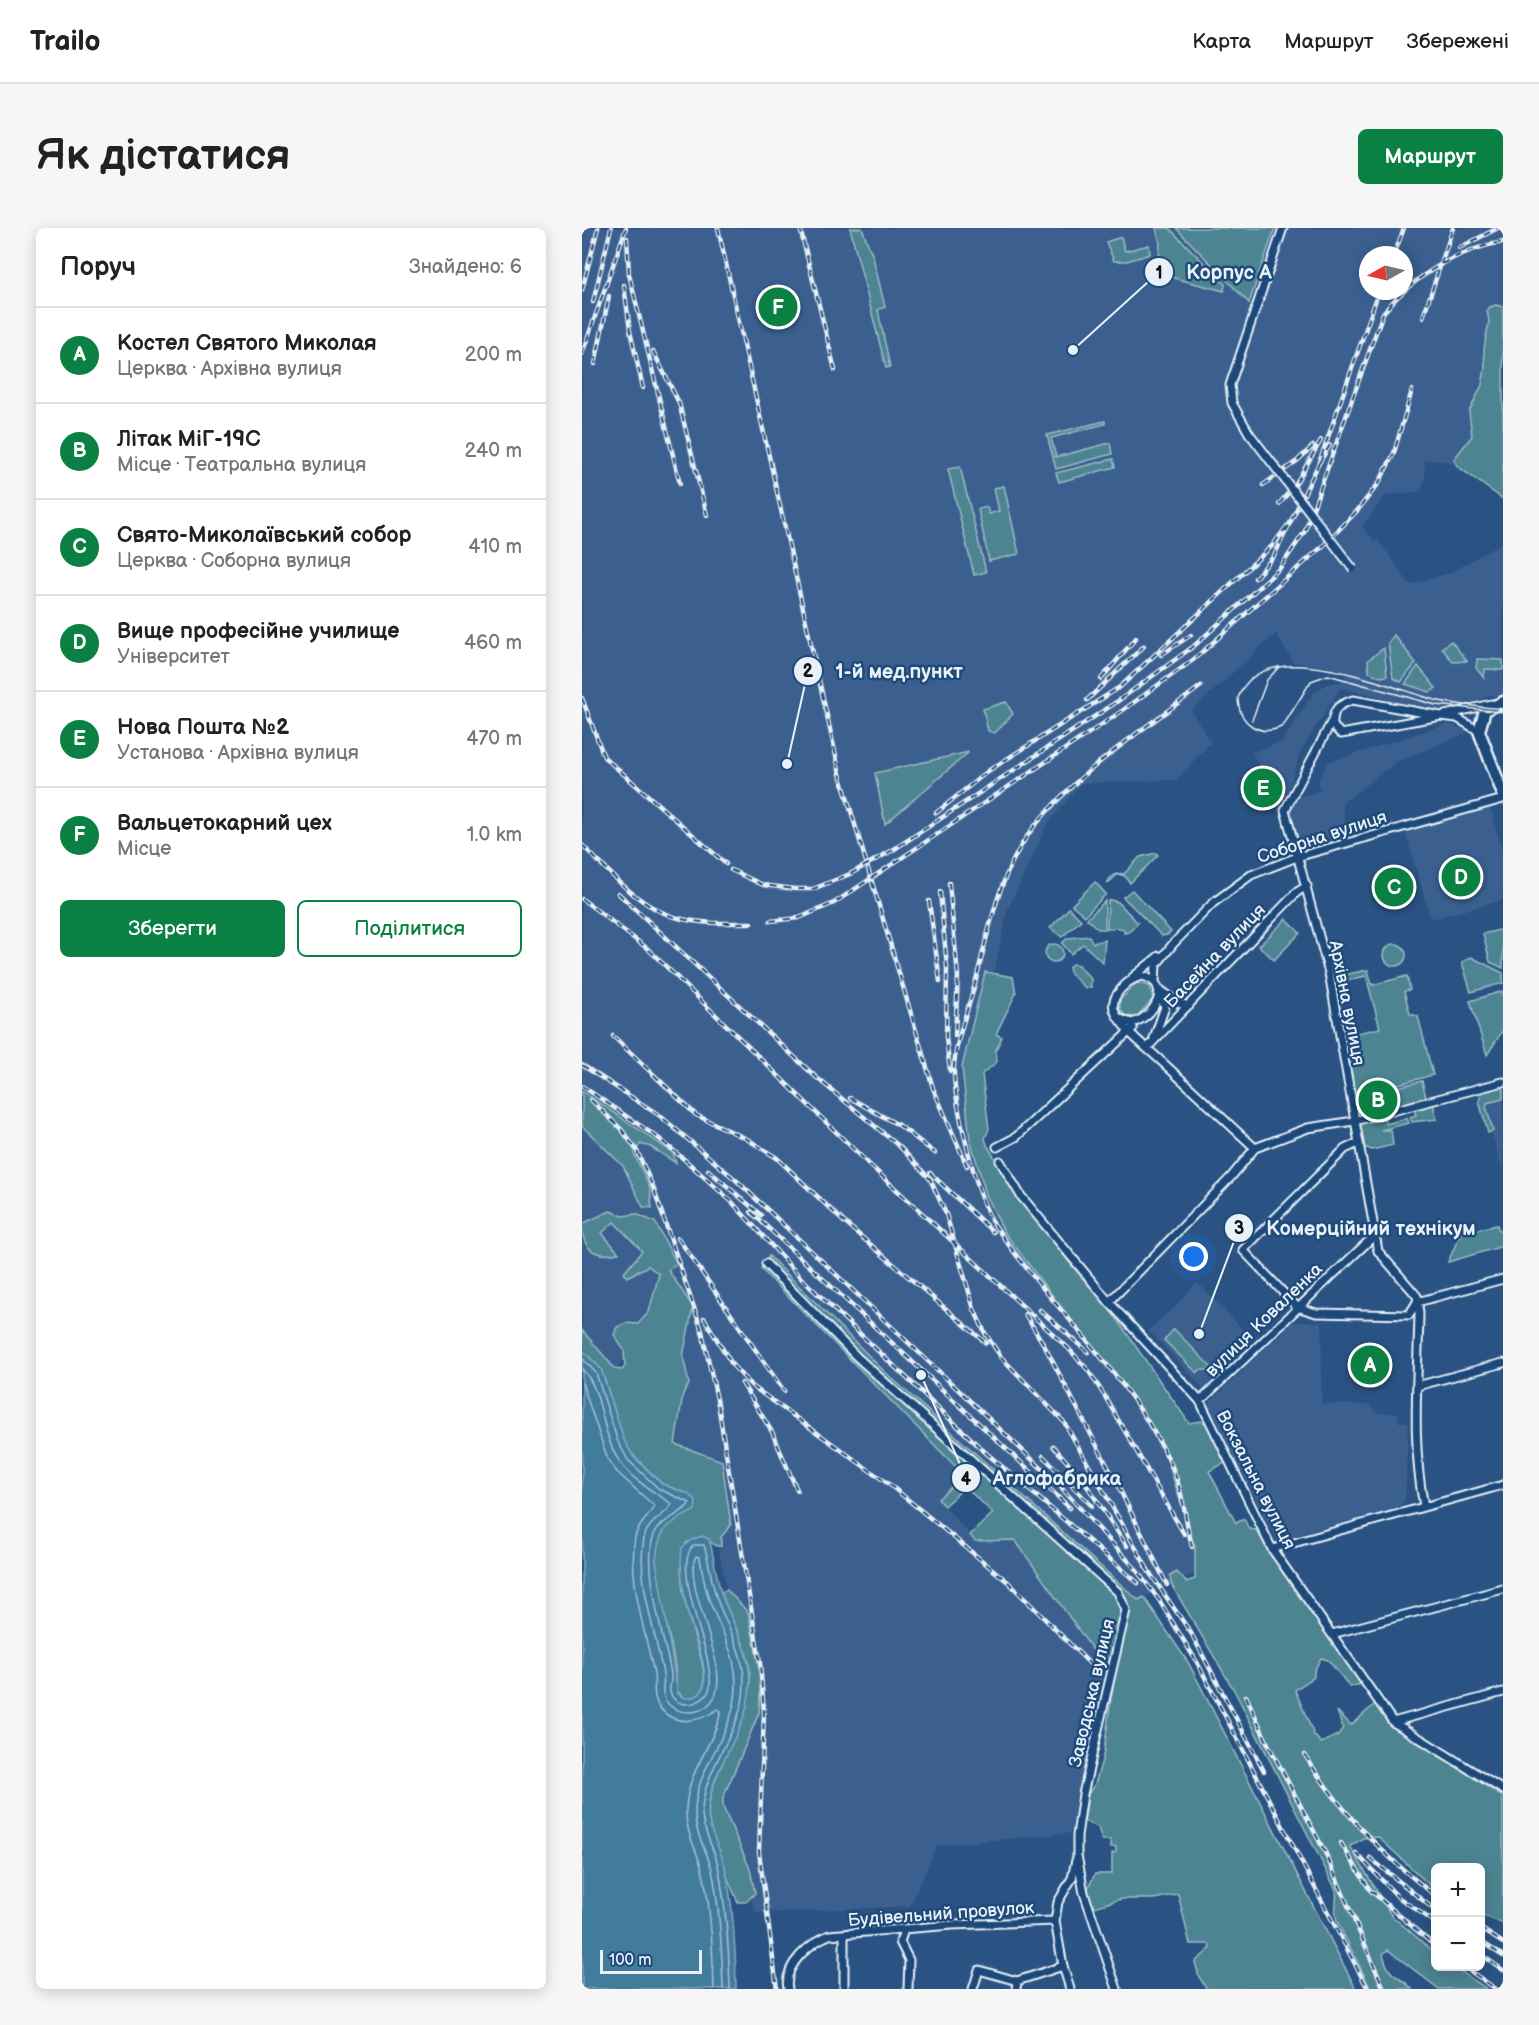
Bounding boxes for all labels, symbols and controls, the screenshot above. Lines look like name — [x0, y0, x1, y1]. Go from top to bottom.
text: Trailo — [30, 25, 101, 58]
text: Карта — [1192, 29, 1251, 54]
text: Маршрут — [1284, 29, 1374, 54]
text: Збережені — [1407, 29, 1509, 54]
button: Маршрут — [1358, 129, 1503, 184]
text: Як дістатися — [36, 131, 290, 182]
north arrow — [1359, 246, 1413, 300]
text: Поруч — [60, 252, 136, 283]
callout: Корпус А — [1144, 253, 1284, 291]
text: Знайдено: 6 — [409, 255, 522, 279]
text: Корпус А — [1186, 261, 1272, 285]
text: 1 — [1155, 263, 1163, 284]
pin: F — [758, 284, 798, 329]
text: Костел Святого Миколая — [117, 330, 377, 357]
text: A — [73, 343, 86, 367]
text: 200 m — [465, 343, 522, 367]
text: Церква · Архівна вулиця — [117, 357, 342, 381]
text: Літак МіГ-19С — [117, 426, 261, 453]
text: B — [72, 439, 87, 463]
text: 240 m — [465, 439, 522, 463]
text: Місце · Театральна вулиця — [117, 453, 366, 477]
text: Свято-Миколаївський собор — [117, 522, 412, 549]
text: C — [72, 535, 87, 559]
text: 410 m — [468, 535, 522, 559]
text: Церква · Соборна вулиця — [117, 549, 351, 573]
text: Вище професійне училище — [117, 618, 400, 645]
text: D — [73, 631, 86, 655]
text: 460 m — [464, 631, 522, 655]
text: Університет — [117, 645, 230, 669]
callout: 1-й мед.пункт — [793, 652, 974, 690]
text: 1-й мед.пункт — [835, 660, 963, 684]
text: 2 — [803, 661, 814, 682]
text: Нова Пошта №2 — [117, 714, 289, 741]
text: E — [73, 727, 86, 751]
text: 470 m — [466, 727, 522, 751]
text: Установа · Архівна вулиця — [117, 741, 359, 765]
pin: E — [1244, 766, 1282, 810]
street label: Соборна вулиця — [1254, 806, 1390, 868]
text: Вальцетокарний цех — [117, 810, 332, 837]
text: F — [73, 823, 86, 847]
text: 1.0 km — [467, 823, 522, 847]
text: Місце — [117, 837, 171, 861]
pin: D — [1442, 854, 1480, 900]
pin: C — [1374, 864, 1414, 910]
button: Зберегти — [60, 900, 285, 957]
button: Поділитися — [297, 900, 522, 957]
street label: Басейна вулиця — [1160, 900, 1270, 1012]
street label: Архівна вулиця — [1324, 938, 1369, 1067]
pin: B — [1358, 1078, 1398, 1122]
callout: Комерційний технікум — [1224, 1209, 1488, 1247]
text: Комерційний технікум — [1266, 1217, 1476, 1241]
text: 3 — [1234, 1218, 1244, 1239]
your location — [1179, 1242, 1208, 1271]
street label: вулиця Коваленка — [1201, 1258, 1327, 1381]
pin: A — [1350, 1342, 1390, 1388]
street label: Вокзальна вулиця — [1212, 1407, 1300, 1553]
callout: Аглофабрика — [951, 1459, 1133, 1497]
text: Аглофабрика — [992, 1467, 1122, 1491]
text: 4 — [961, 1469, 972, 1490]
street label: Заводська вулиця — [1065, 1617, 1119, 1769]
map controls — [1431, 1863, 1485, 1971]
button: + — [1431, 1863, 1485, 1917]
street label: Будівельний провулок — [847, 1897, 1035, 1931]
button: − — [1431, 1917, 1485, 1971]
scale bar — [600, 1947, 702, 1974]
text: 100 m — [609, 1951, 652, 1970]

